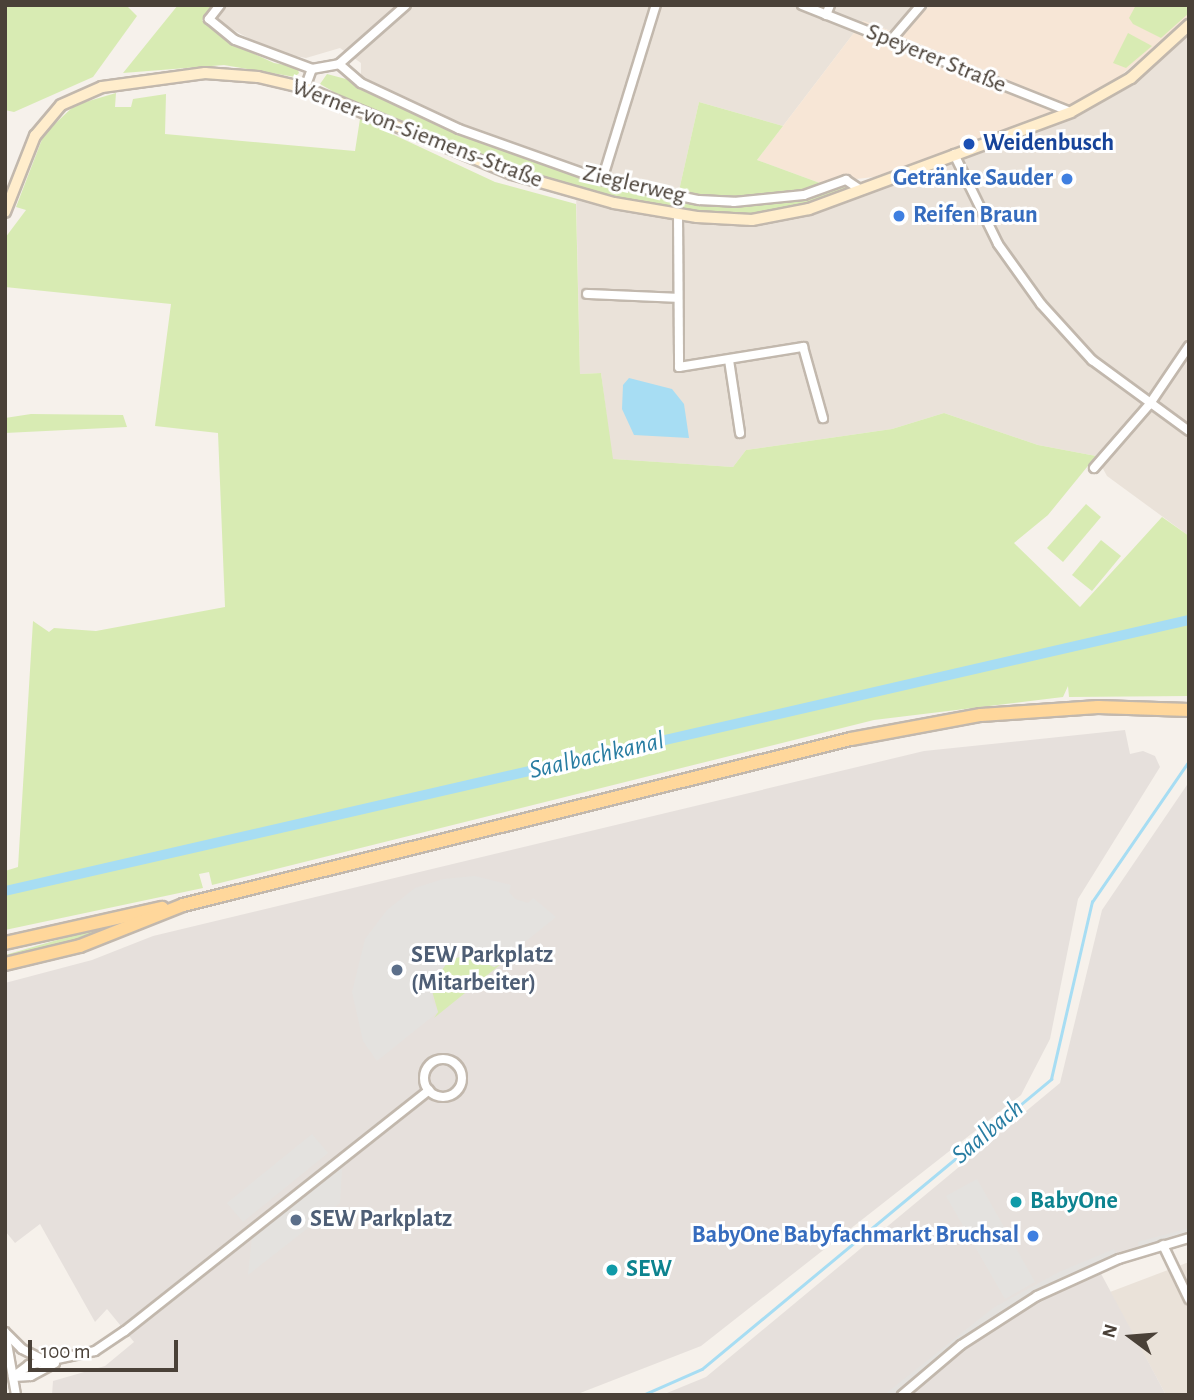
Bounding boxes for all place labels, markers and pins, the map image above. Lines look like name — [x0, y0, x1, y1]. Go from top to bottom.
place label: Weidenbusch — [983, 130, 1114, 158]
marker: Weidenbusch — [961, 136, 977, 152]
place label: Getränke Sauder — [893, 165, 1053, 193]
marker: Getränke Sauder — [1059, 171, 1075, 187]
place label: Reifen Braun — [913, 202, 1038, 230]
marker: Reifen Braun — [891, 208, 907, 224]
place label: SEW Parkplatz (Mitarbeiter) — [411, 942, 553, 998]
marker: SEW Parkplatz (Mitarbeiter) — [389, 962, 405, 978]
place label: BabyOne — [1030, 1188, 1118, 1216]
marker: BabyOne — [1008, 1194, 1024, 1210]
place label: SEW Parkplatz — [310, 1206, 452, 1234]
marker: SEW Parkplatz — [288, 1212, 304, 1228]
place label: BabyOne Babyfachmarkt Bruchsal — [692, 1222, 1019, 1250]
marker: BabyOne Babyfachmarkt Bruchsal — [1025, 1228, 1041, 1244]
place label: SEW — [626, 1256, 672, 1284]
marker: SEW — [604, 1262, 620, 1278]

